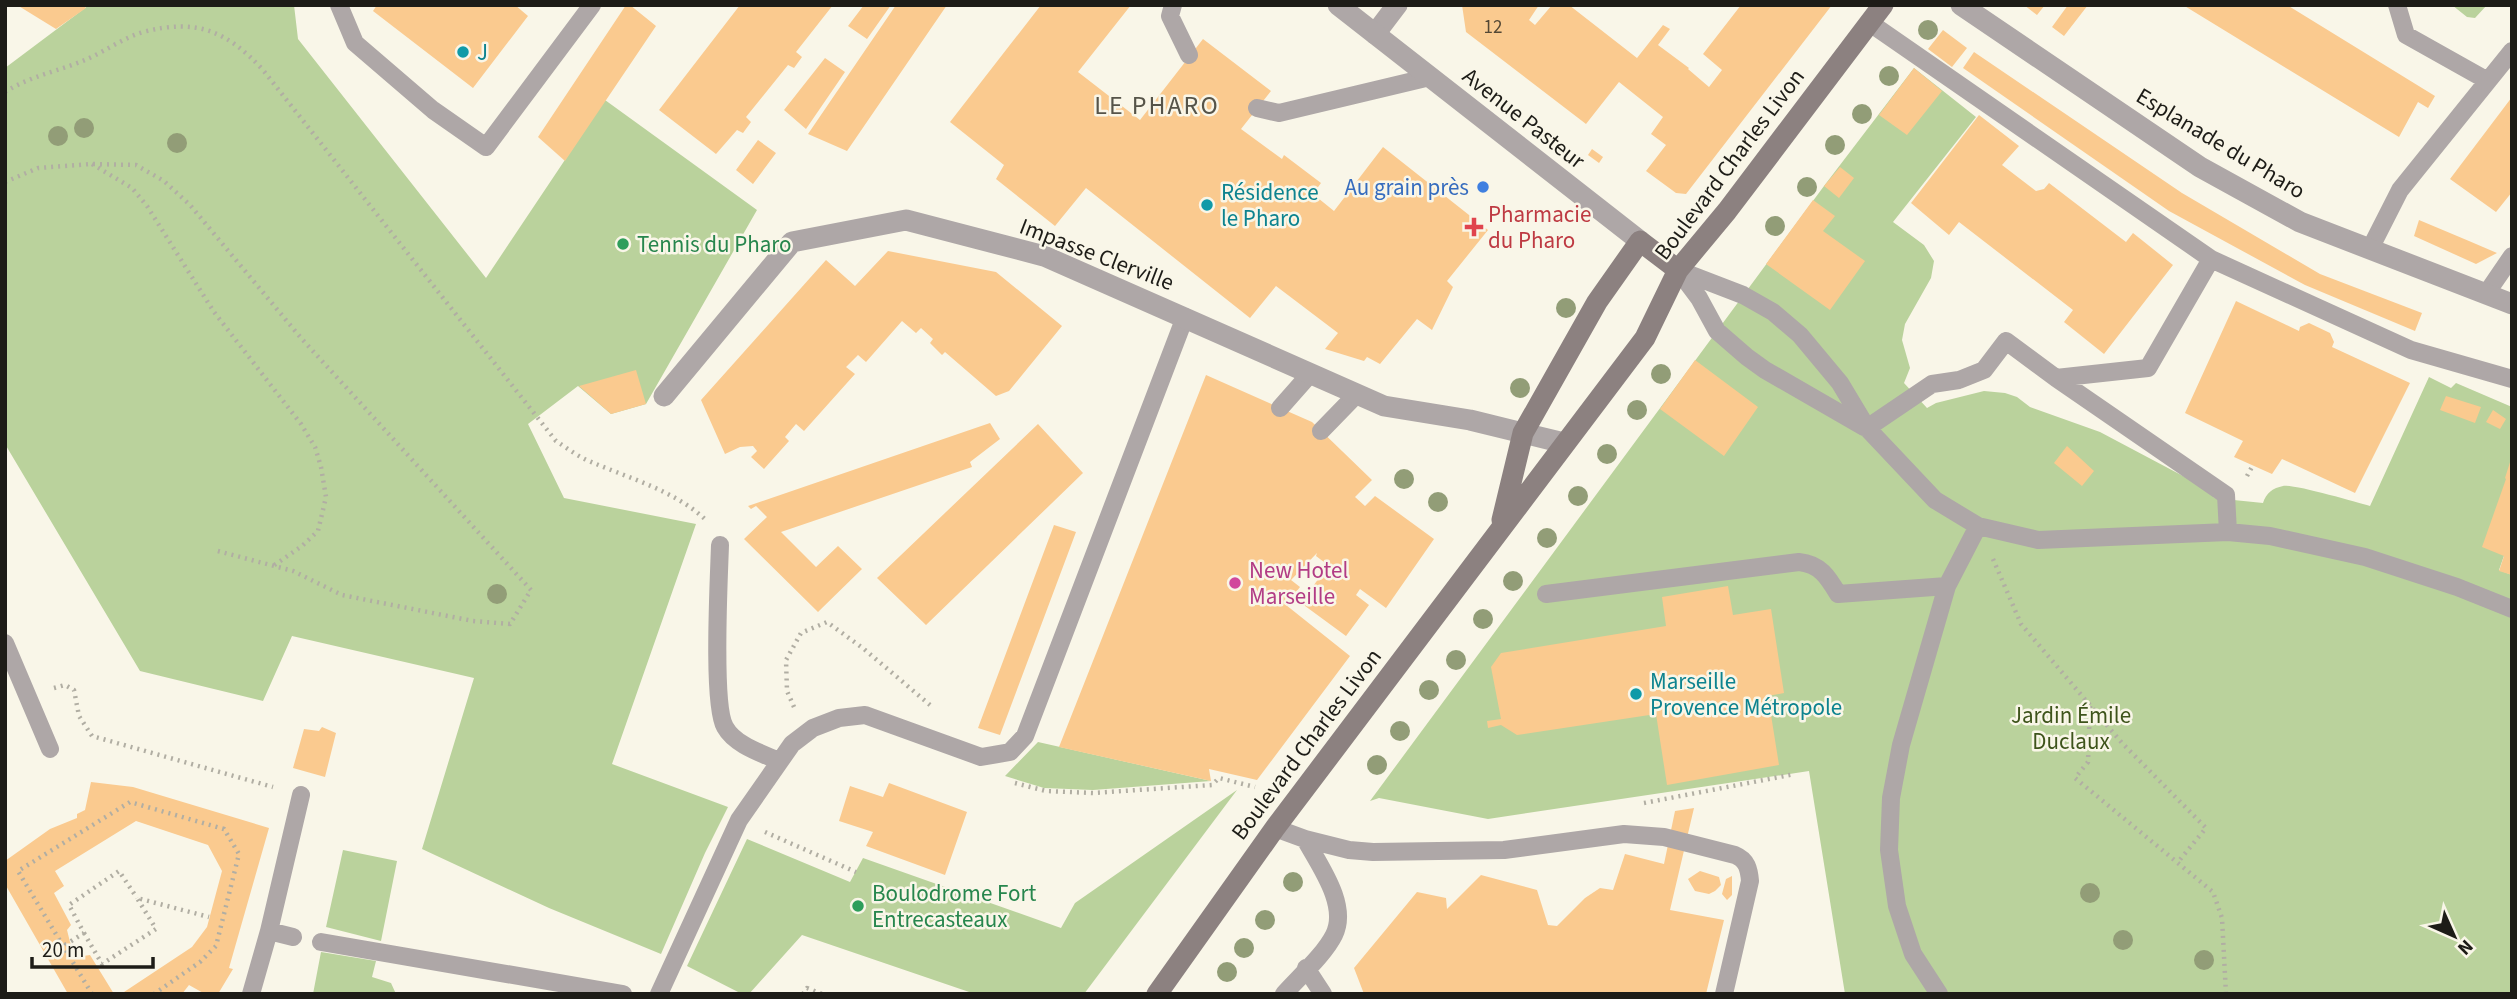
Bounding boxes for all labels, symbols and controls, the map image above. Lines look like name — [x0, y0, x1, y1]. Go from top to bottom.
house number: 12 — [1484, 14, 1502, 41]
place label: J — [477, 36, 488, 69]
marker: J — [455, 44, 471, 60]
street label: Avenue Pasteur — [1455, 60, 1593, 177]
street label: Boulevard Charles Livon — [1646, 62, 1812, 267]
street label: Esplanade du Pharo — [2130, 80, 2312, 207]
district label: LE PHARO — [1094, 87, 1220, 124]
place label: Au grain près — [1345, 171, 1469, 204]
place label: Résidence le Pharo — [1221, 176, 1319, 235]
marker: Au grain près — [1475, 179, 1491, 195]
marker: Résidence le Pharo — [1199, 197, 1215, 213]
place label: Pharmacie du Pharo — [1488, 198, 1591, 257]
street label: Impasse Clerville — [1015, 210, 1179, 299]
marker: Pharmacie du Pharo — [1466, 219, 1482, 235]
place label: Tennis du Pharo — [637, 228, 792, 261]
marker: Tennis du Pharo — [615, 236, 631, 252]
place label: New Hotel Marseille — [1249, 554, 1348, 613]
marker: New Hotel Marseille — [1227, 575, 1243, 591]
street label: Boulevard Charles Livon — [1223, 642, 1389, 847]
place label: Marseille Provence Métropole — [1650, 665, 1842, 724]
marker: Marseille Provence Métropole — [1628, 686, 1644, 702]
park label: Jardin Émile Duclaux — [2011, 699, 2131, 758]
place label: Boulodrome Fort Entrecasteaux — [872, 877, 1036, 936]
marker: Boulodrome Fort Entrecasteaux — [850, 898, 866, 914]
north arrow — [2419, 901, 2489, 971]
scale bar — [32, 926, 152, 970]
text: N — [2451, 933, 2479, 961]
text: 20 m — [42, 935, 84, 965]

